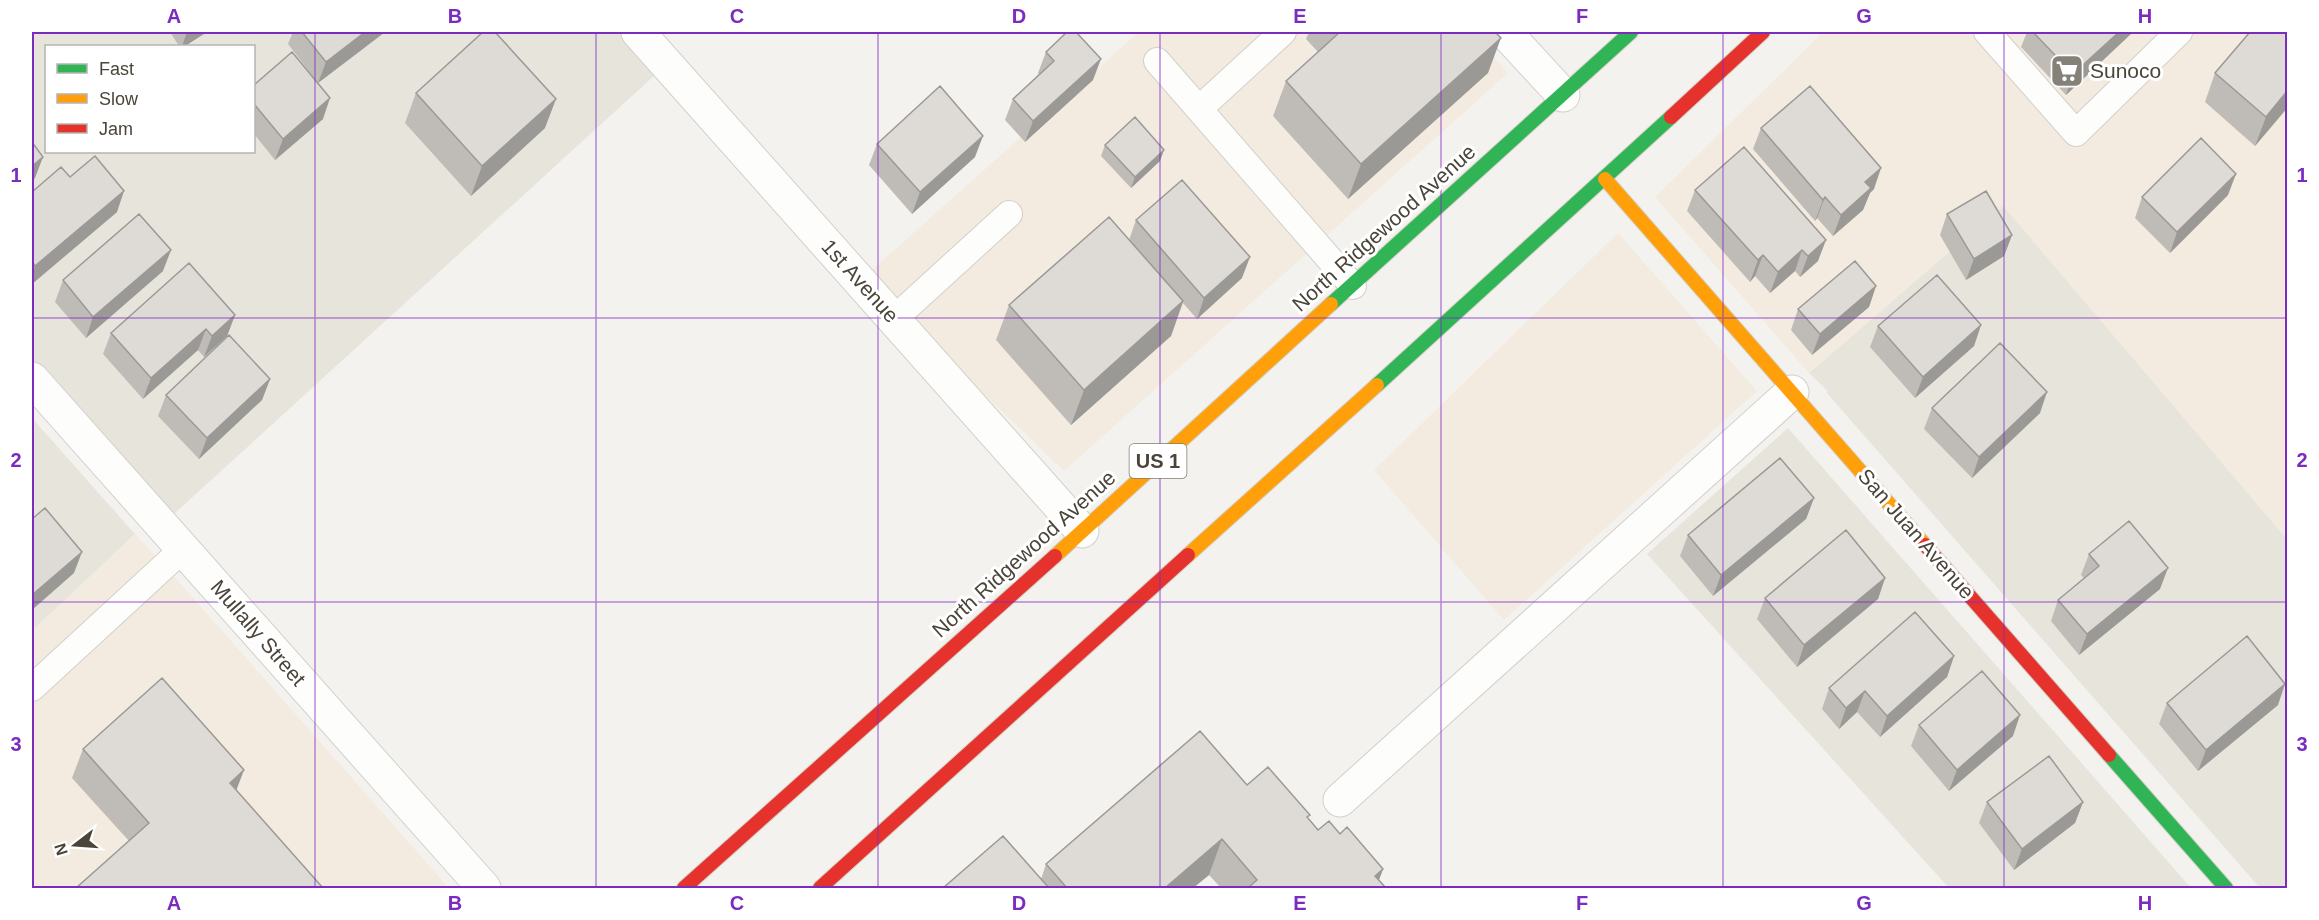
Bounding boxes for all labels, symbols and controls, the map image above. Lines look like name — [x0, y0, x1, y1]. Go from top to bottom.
text: A — [167, 5, 181, 27]
text: B — [448, 5, 462, 27]
text: C — [730, 5, 744, 27]
text: D — [1012, 5, 1026, 27]
text: E — [1293, 5, 1307, 27]
text: F — [1576, 5, 1588, 27]
text: G — [1856, 5, 1872, 27]
text: H — [2138, 5, 2152, 27]
legend — [45, 45, 255, 153]
supermarket icon: Sunoco — [2049, 53, 2085, 89]
text: Fast — [99, 59, 134, 79]
place label: Sunoco — [2090, 59, 2161, 82]
text: Slow — [99, 89, 139, 109]
text: Jam — [99, 119, 133, 139]
street label: North Ridgewood Avenue — [1288, 140, 1480, 316]
text: 1 — [10, 164, 22, 186]
text: 1 — [2296, 164, 2308, 186]
street label: 1st Avenue — [817, 234, 904, 327]
road number: US 1 — [1130, 444, 1186, 478]
text: 2 — [10, 449, 22, 471]
text: 2 — [2296, 449, 2308, 471]
street label: San Juan Avenue — [1854, 464, 1979, 603]
street label: North Ridgewood Avenue — [928, 466, 1120, 642]
street label: Mullally Street — [206, 575, 310, 690]
text: 3 — [10, 733, 22, 755]
text: 3 — [2296, 733, 2308, 755]
north arrow — [45, 815, 105, 875]
text: N — [51, 841, 71, 857]
text: A — [167, 892, 181, 914]
text: B — [448, 892, 462, 914]
text: C — [730, 892, 744, 914]
text: D — [1012, 892, 1026, 914]
text: E — [1293, 892, 1307, 914]
text: F — [1576, 892, 1588, 914]
text: G — [1856, 892, 1872, 914]
text: H — [2138, 892, 2152, 914]

